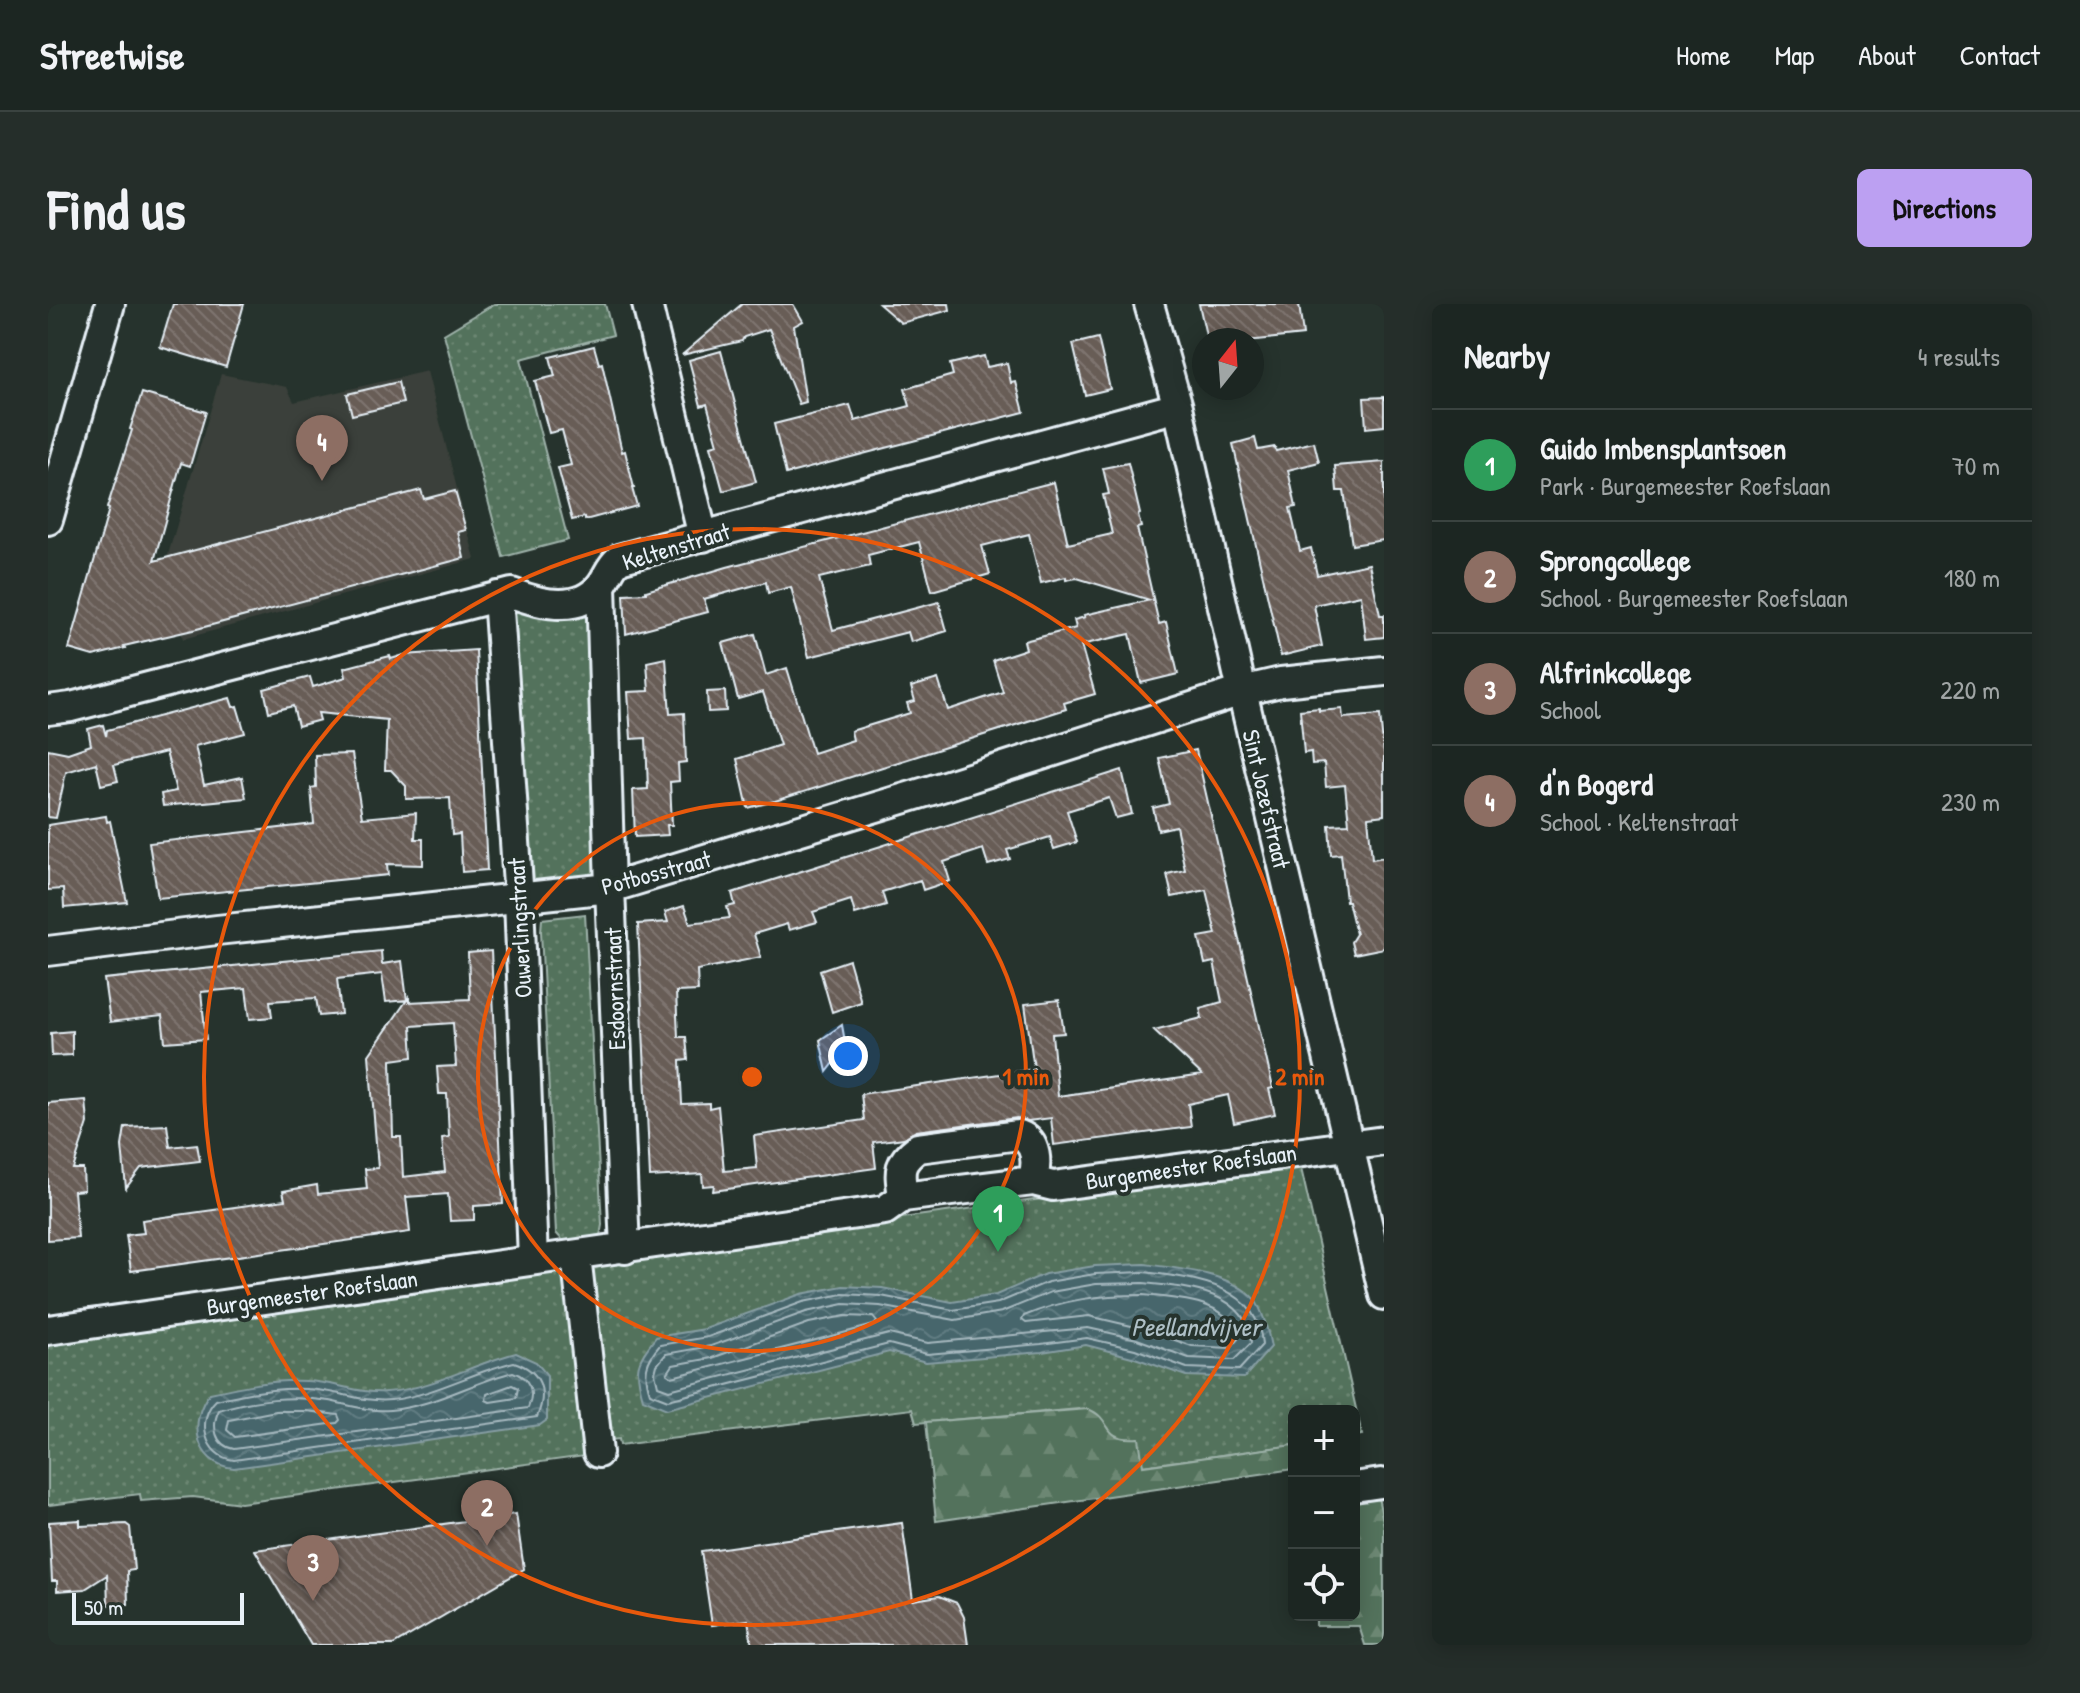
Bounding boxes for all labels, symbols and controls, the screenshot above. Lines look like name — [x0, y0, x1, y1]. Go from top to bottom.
text: Streetwise — [40, 29, 184, 81]
text: Home — [1676, 36, 1731, 74]
text: Map — [1775, 36, 1814, 74]
text: About — [1858, 36, 1916, 74]
text: Contact — [1960, 36, 2040, 74]
button: Directions — [1857, 169, 2032, 247]
text: Find us — [48, 171, 186, 246]
north arrow — [1192, 328, 1264, 400]
text: Nearby — [1464, 333, 1550, 379]
text: 4 results — [1918, 339, 2000, 374]
pin: 4 — [296, 415, 348, 481]
text: Guido Imbensplantsoen — [1540, 428, 1786, 468]
text: 1 — [1485, 448, 1495, 483]
text: 70 m — [1952, 448, 2000, 483]
text: Park · Burgemeester Roefslaan — [1540, 468, 1831, 503]
street label: Keltenstraat — [618, 514, 734, 578]
text: Sprongcollege — [1540, 540, 1691, 580]
text: 2 — [1484, 560, 1496, 595]
text: 180 m — [1944, 560, 2000, 595]
text: School · Burgemeester Roefslaan — [1540, 580, 1848, 615]
text: Alfrinkcollege — [1540, 652, 1692, 692]
text: 3 — [1484, 672, 1496, 707]
text: 220 m — [1940, 672, 2000, 707]
text: School — [1540, 692, 1601, 727]
street label: Sint Jozefstraat — [1235, 726, 1299, 872]
text: d'n Bogerd — [1540, 764, 1653, 804]
text: 4 — [1485, 784, 1495, 819]
text: 230 m — [1941, 784, 2000, 819]
text: School · Keltenstraat — [1540, 804, 1738, 839]
street label: Potbosstraat — [598, 842, 715, 902]
street label: Ouwerlingstraat — [499, 857, 539, 999]
street label: Esdoornstraat — [596, 927, 632, 1051]
your location — [828, 1036, 868, 1076]
text: 1 min — [1003, 1060, 1050, 1092]
text: 2 min — [1275, 1060, 1325, 1092]
centre of rings — [738, 1063, 766, 1091]
street label: Burgemeester Roefslaan — [1084, 1135, 1298, 1197]
pin: 1 — [972, 1186, 1024, 1252]
street label: Burgemeester Roefslaan — [205, 1261, 419, 1323]
water label: Peellandvijver — [1131, 1309, 1264, 1344]
map controls — [1288, 1405, 1360, 1621]
button: + — [1288, 1405, 1360, 1477]
button: − — [1288, 1477, 1360, 1549]
pin: 2 — [461, 1480, 513, 1546]
pin: 3 — [287, 1535, 339, 1601]
button: locate — [1288, 1549, 1360, 1621]
scale bar — [72, 1589, 244, 1625]
text: 50 m — [84, 1592, 123, 1622]

